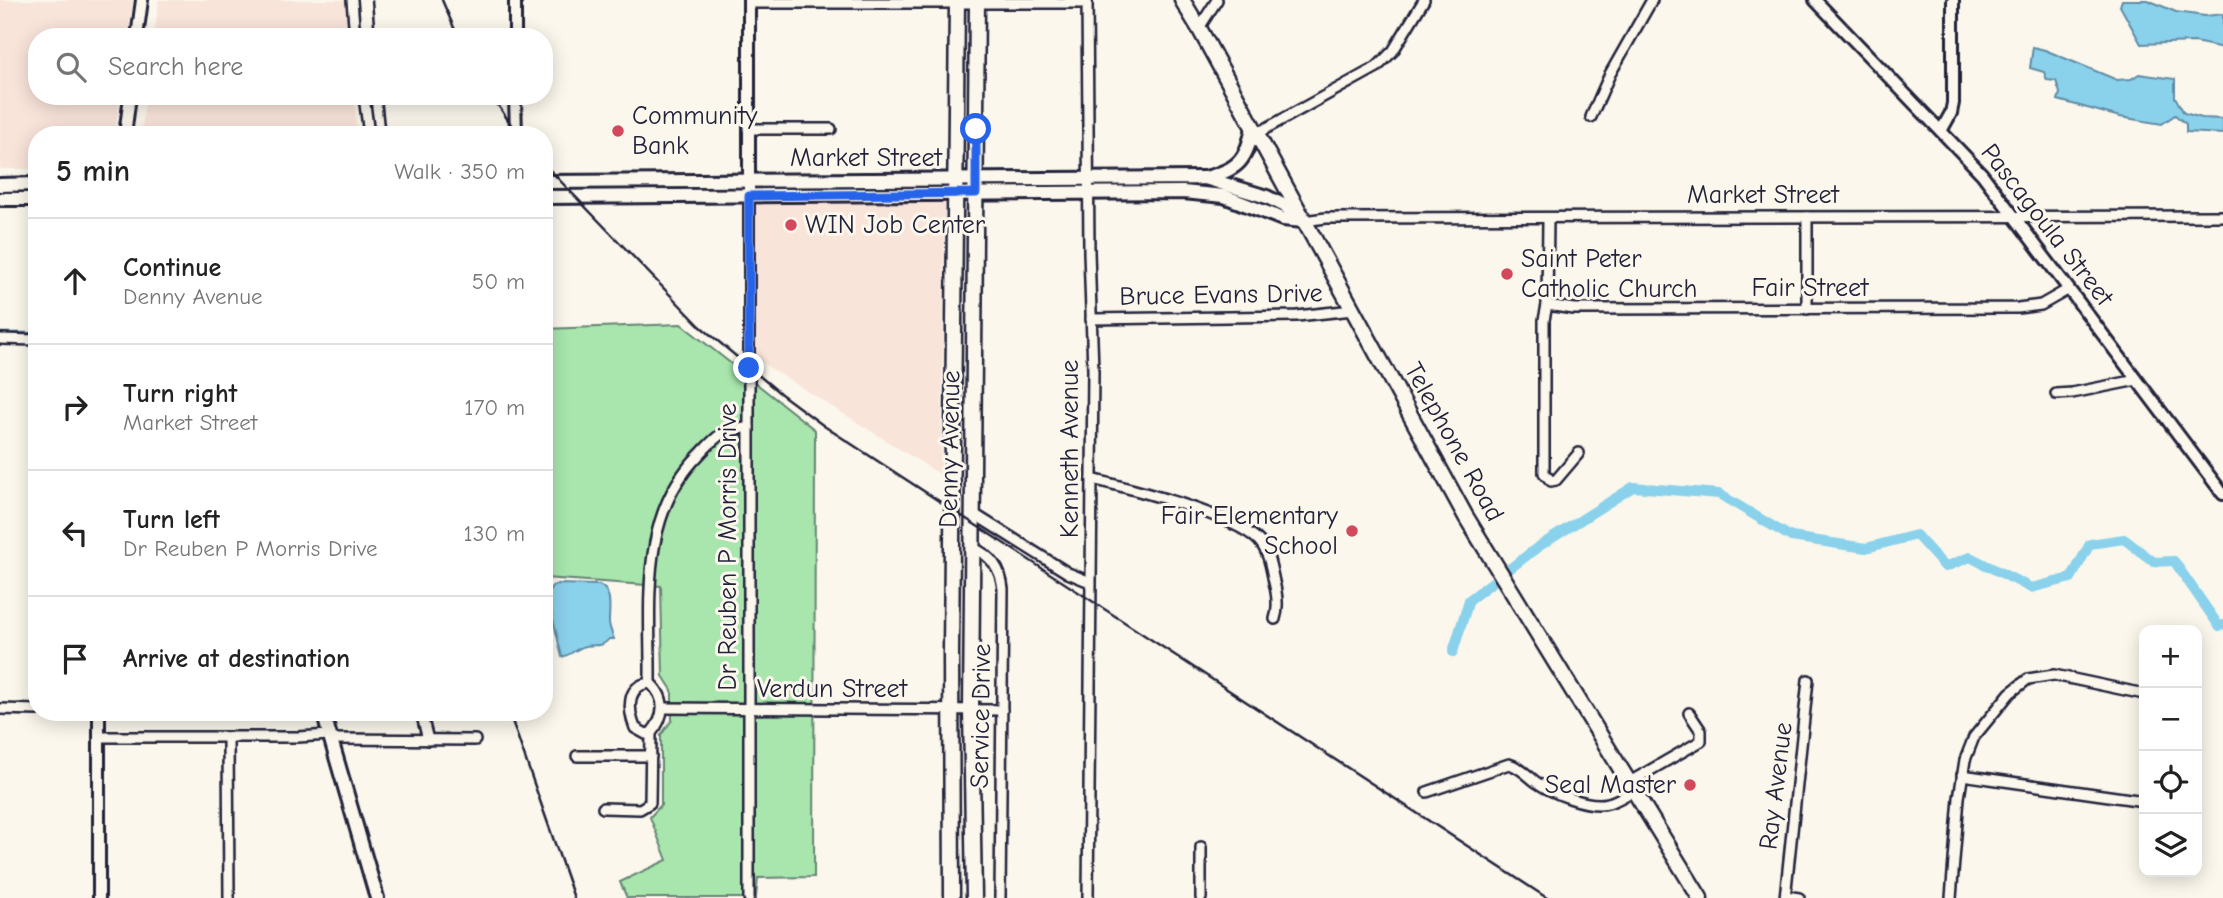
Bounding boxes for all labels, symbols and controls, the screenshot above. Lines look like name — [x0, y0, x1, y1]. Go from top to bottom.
search box — [28, 28, 553, 105]
icon: search — [52, 48, 90, 86]
text: Search here — [108, 52, 243, 82]
place label: Community Bank — [632, 101, 758, 161]
route start — [960, 113, 991, 144]
marker: Community Bank — [610, 123, 626, 139]
street label: Pascagoula Street — [1974, 138, 2121, 313]
street label: Market Street — [790, 143, 943, 173]
text: 5 min — [56, 154, 130, 189]
text: Walk · 350 m — [394, 158, 525, 185]
street label: Market Street — [1687, 180, 1840, 210]
place label: WIN Job Center — [805, 210, 986, 240]
marker: WIN Job Center — [783, 217, 799, 233]
place label: Saint Peter Catholic Church — [1521, 244, 1698, 304]
text: Continue — [123, 253, 221, 283]
icon: ahead — [56, 262, 94, 300]
marker: Saint Peter Catholic Church — [1499, 266, 1515, 282]
text: 50 m — [472, 268, 525, 295]
street label: Fair Street — [1752, 273, 1870, 303]
street label: Bruce Evans Drive — [1119, 278, 1323, 312]
text: Denny Avenue — [123, 283, 262, 310]
route end — [733, 352, 764, 383]
street label: Telephone Road — [1398, 357, 1510, 527]
street label: Kenneth Avenue — [1055, 360, 1085, 538]
street label: Denny Avenue — [934, 370, 966, 528]
text: Turn right — [123, 379, 237, 409]
icon: right — [56, 388, 94, 426]
text: 170 m — [464, 394, 525, 421]
street label: Dr Reuben P Morris Drive — [713, 403, 743, 691]
text: Market Street — [123, 409, 257, 436]
place label: Fair Elementary School — [1161, 501, 1338, 561]
text: Turn left — [123, 505, 220, 535]
icon: left — [56, 514, 94, 552]
text: 130 m — [464, 520, 525, 547]
marker: Fair Elementary School — [1344, 523, 1360, 539]
text: Dr Reuben P Morris Drive — [123, 535, 377, 562]
map controls — [2139, 625, 2202, 877]
button: + — [2139, 625, 2202, 688]
icon: arrive — [56, 640, 94, 678]
street label: Service Drive — [965, 643, 997, 789]
text: Arrive at destination — [123, 644, 350, 674]
street label: Verdun Street — [757, 674, 909, 704]
button: − — [2139, 688, 2202, 751]
street label: Ray Avenue — [1753, 721, 1799, 851]
button: locate — [2139, 751, 2202, 814]
place label: Seal Master — [1545, 770, 1677, 800]
marker: Seal Master — [1682, 777, 1698, 793]
button: layers — [2139, 814, 2202, 877]

